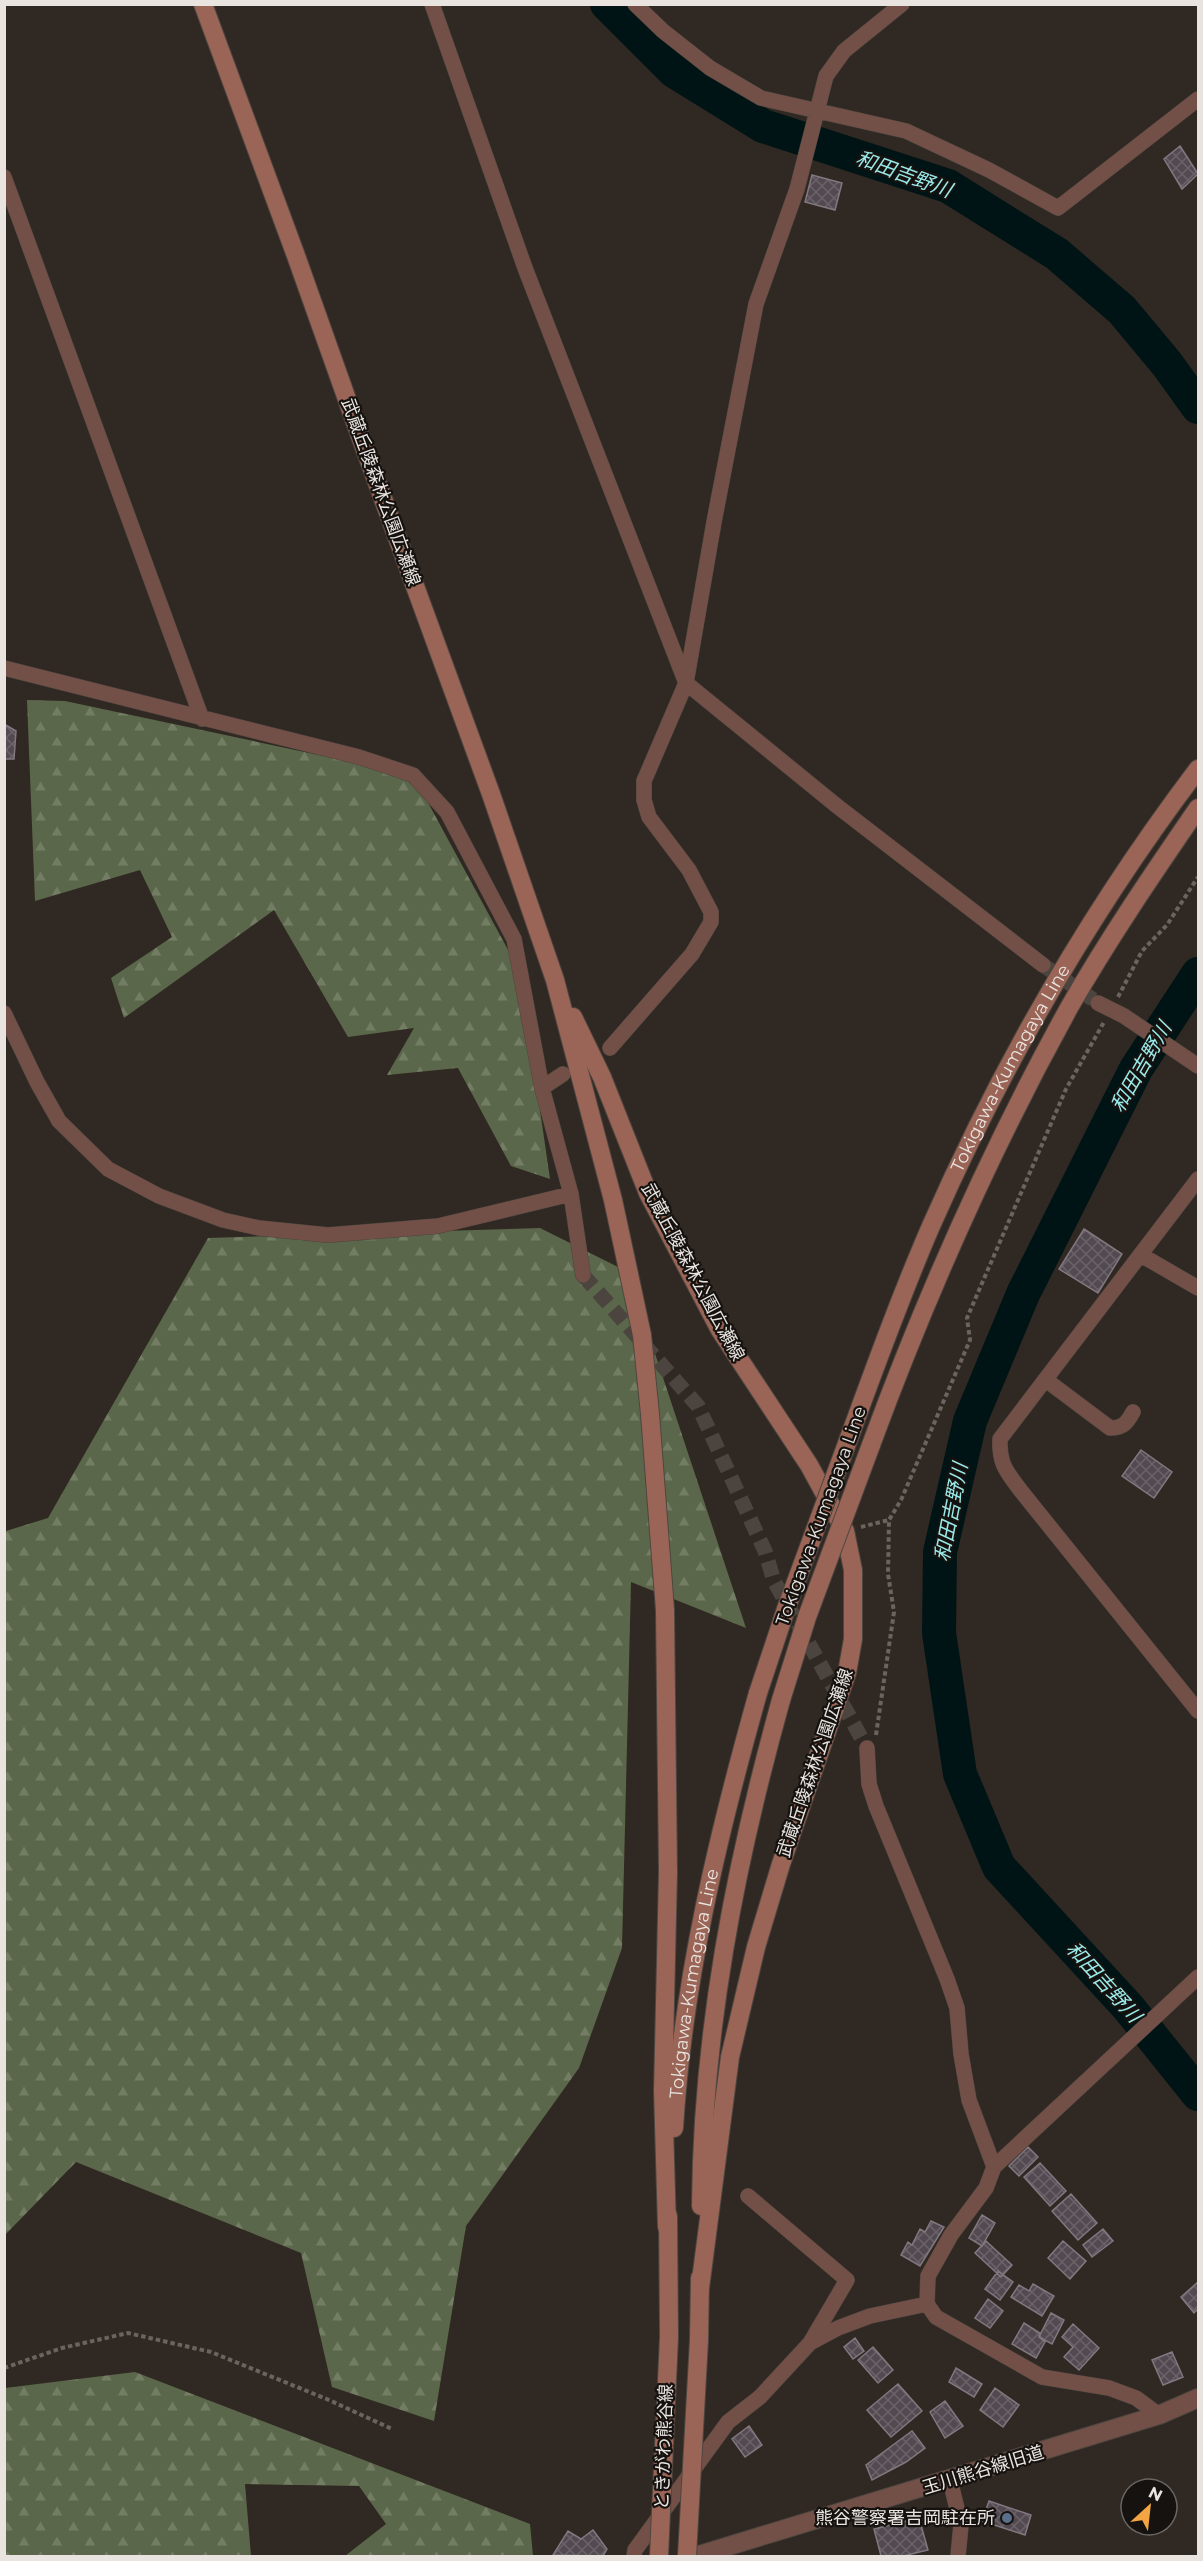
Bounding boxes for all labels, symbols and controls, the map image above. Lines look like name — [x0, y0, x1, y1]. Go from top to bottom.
water label: 和田吉野川 — [853, 146, 957, 203]
street label: 武蔵丘陵森林公園広瀬線 — [337, 395, 425, 589]
street label: Tokigawa-Kumagaya Line — [946, 960, 1075, 1176]
water label: 和田吉野川 — [1106, 1016, 1177, 1116]
street label: 武蔵丘陵森林公園広瀬線 — [637, 1179, 749, 1365]
street label: Tokigawa-Kumagaya Line — [771, 1403, 871, 1629]
water label: 和田吉野川 — [930, 1459, 973, 1563]
street label: 武蔵丘陵森林公園広瀬線 — [772, 1666, 858, 1860]
street label: Tokigawa-Kumagaya Line — [665, 1867, 724, 2099]
water label: 和田吉野川 — [1062, 1937, 1148, 2029]
street label: ときがわ熊谷線 — [651, 2384, 677, 2510]
street label: 玉川熊谷線旧道 — [920, 2441, 1046, 2499]
north arrow — [1119, 2477, 1179, 2537]
text: N — [1146, 2483, 1166, 2505]
place label: 熊谷警察署吉岡駐在所 — [815, 2507, 995, 2529]
marker: 熊谷警察署吉岡駐在所 — [1000, 2511, 1014, 2525]

